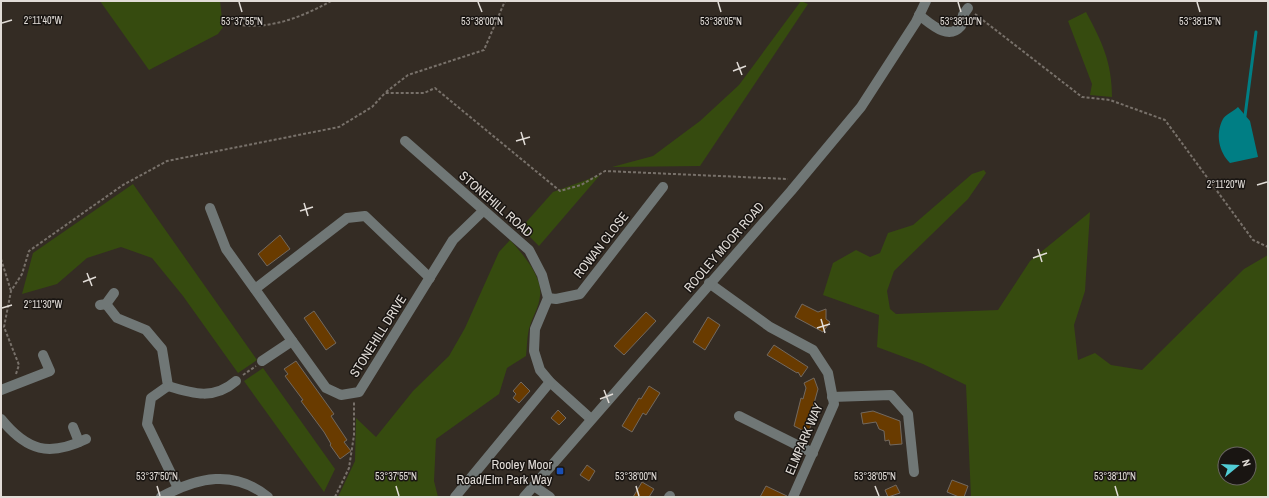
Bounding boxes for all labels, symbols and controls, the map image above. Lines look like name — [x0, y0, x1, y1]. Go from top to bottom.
text: 2°11'40"W — [24, 14, 62, 27]
text: 53°37'55"N — [221, 15, 263, 28]
text: 53°38'00"N — [461, 15, 503, 28]
text: 53°38'05"N — [700, 15, 742, 28]
text: 53°38'10"N — [940, 15, 982, 28]
text: 53°38'15"N — [1179, 15, 1221, 28]
street label: STONEHILL ROAD — [456, 167, 537, 241]
text: 2°11'20"W — [1207, 178, 1245, 191]
street label: ROOLEY MOOR ROAD — [680, 198, 768, 296]
street label: ROWAN CLOSE — [570, 208, 632, 282]
street label: STONEHILL DRIVE — [346, 292, 410, 380]
text: 2°11'30"W — [24, 298, 62, 311]
street label: ELMPARK WAY — [781, 401, 827, 477]
north arrow — [1217, 446, 1257, 486]
place label: Rooley Moor Road/Elm Park Way — [456, 456, 553, 488]
text: N — [1239, 458, 1254, 468]
marker: Rooley Moor Road/Elm Park Way — [555, 466, 565, 476]
text: 53°37'50"N — [136, 470, 178, 483]
text: 53°37'55"N — [375, 470, 417, 483]
text: 53°38'00"N — [615, 470, 657, 483]
text: 53°38'05"N — [854, 470, 896, 483]
text: 53°38'10"N — [1094, 470, 1136, 483]

